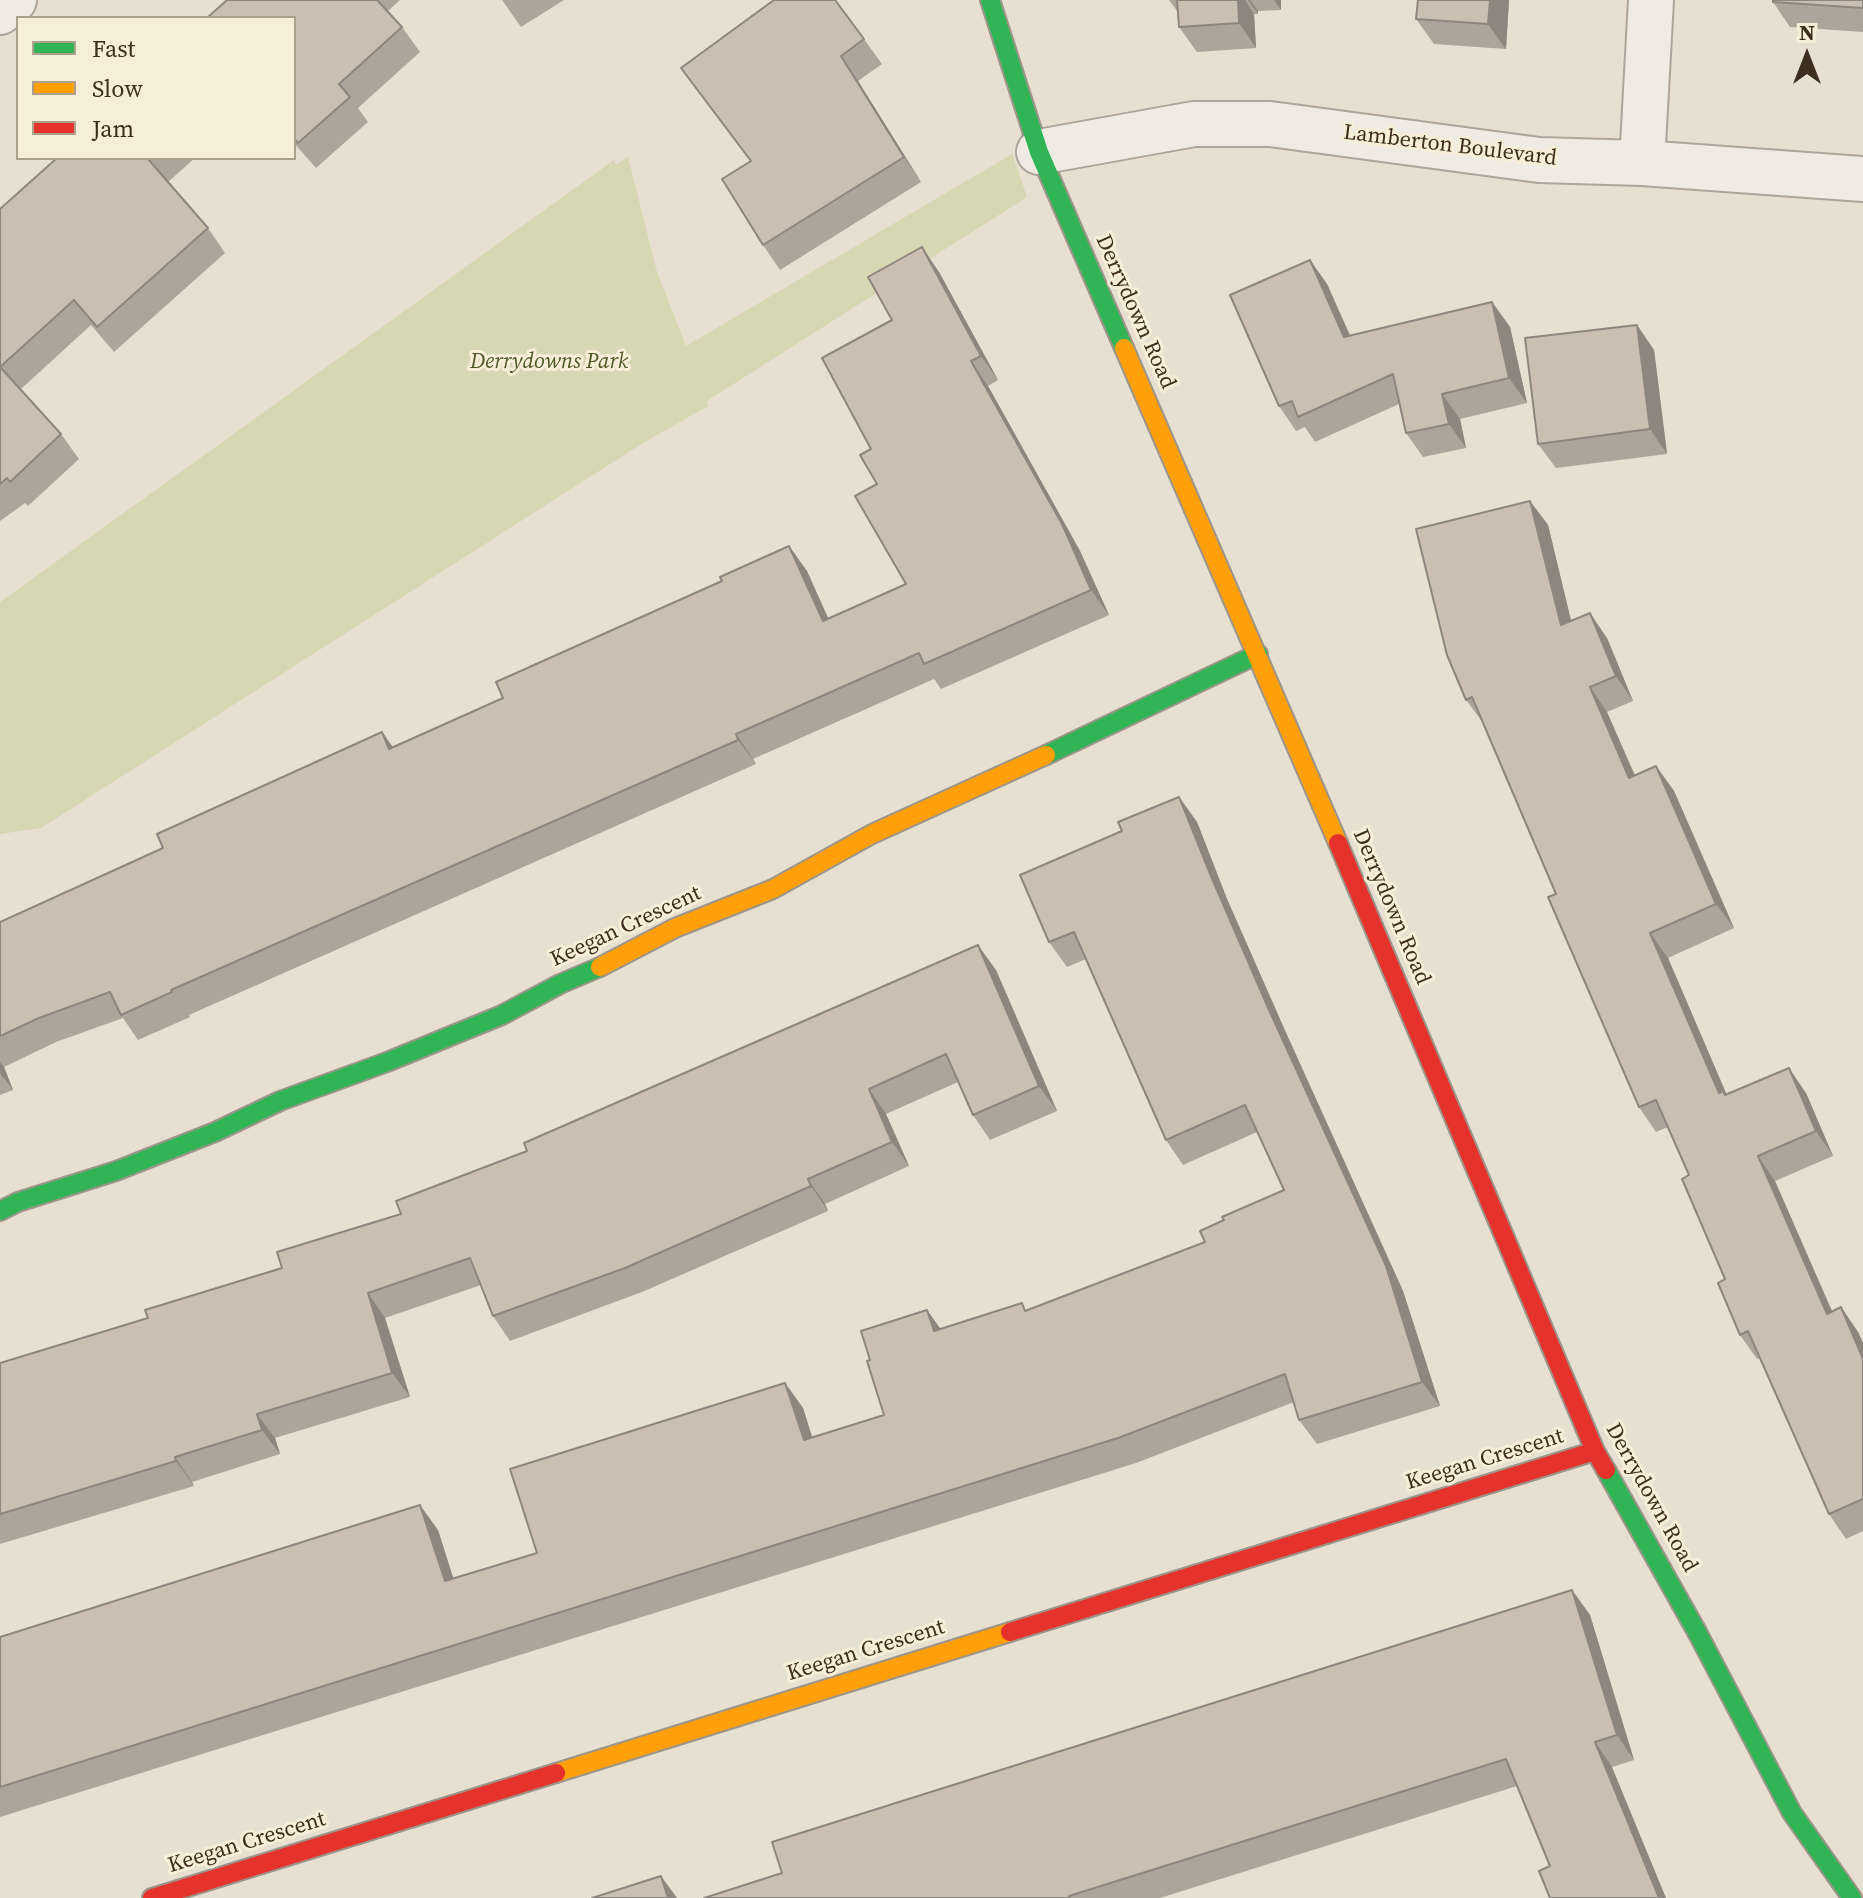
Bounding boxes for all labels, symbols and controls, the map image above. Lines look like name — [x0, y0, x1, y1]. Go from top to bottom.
legend — [16, 16, 296, 160]
north arrow — [1767, 16, 1847, 96]
text: N — [1799, 17, 1815, 47]
text: Fast — [92, 32, 135, 65]
text: Slow — [92, 72, 143, 105]
text: Jam — [92, 112, 134, 145]
street label: Lamberton Boulevard — [1342, 120, 1558, 172]
street label: Derrydown Road — [1089, 231, 1181, 393]
park label: Derrydowns Park — [470, 349, 628, 375]
street label: Derrydown Road — [1346, 825, 1436, 989]
street label: Keegan Crescent — [546, 881, 706, 973]
street label: Derrydown Road — [1599, 1419, 1703, 1577]
street label: Keegan Crescent — [1403, 1424, 1567, 1496]
street label: Keegan Crescent — [784, 1615, 948, 1687]
street label: Keegan Crescent — [165, 1807, 329, 1879]

